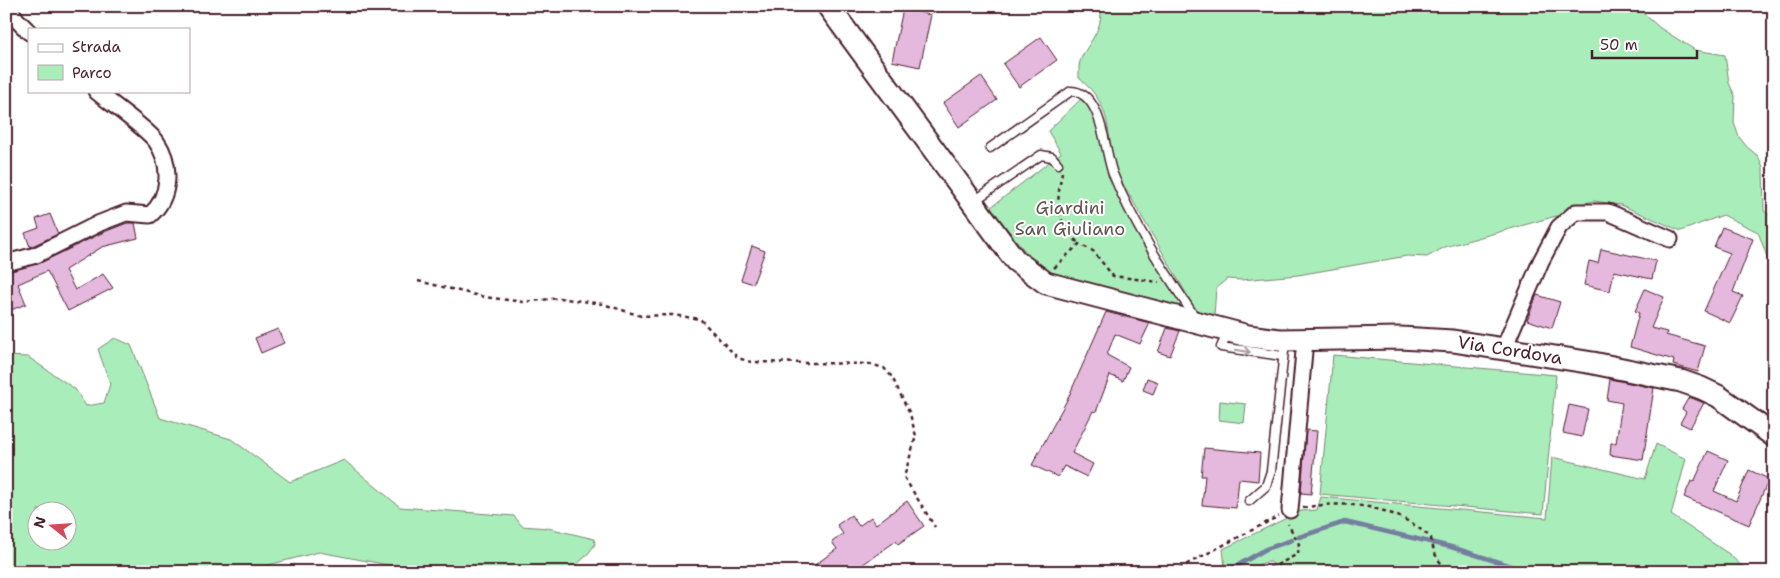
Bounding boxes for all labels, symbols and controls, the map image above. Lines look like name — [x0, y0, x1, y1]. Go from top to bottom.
legend — [28, 28, 190, 92]
scale bar — [1592, 28, 1698, 60]
text: 50 m — [1600, 35, 1638, 55]
text: Strada — [72, 37, 121, 57]
text: Parco — [72, 63, 112, 83]
park label: Giardini San Giuliano — [1015, 196, 1125, 241]
street label: Via Cordova — [1456, 330, 1564, 370]
one-way arrow — [1234, 346, 1250, 356]
north arrow — [28, 500, 78, 550]
text: N — [29, 514, 50, 530]

